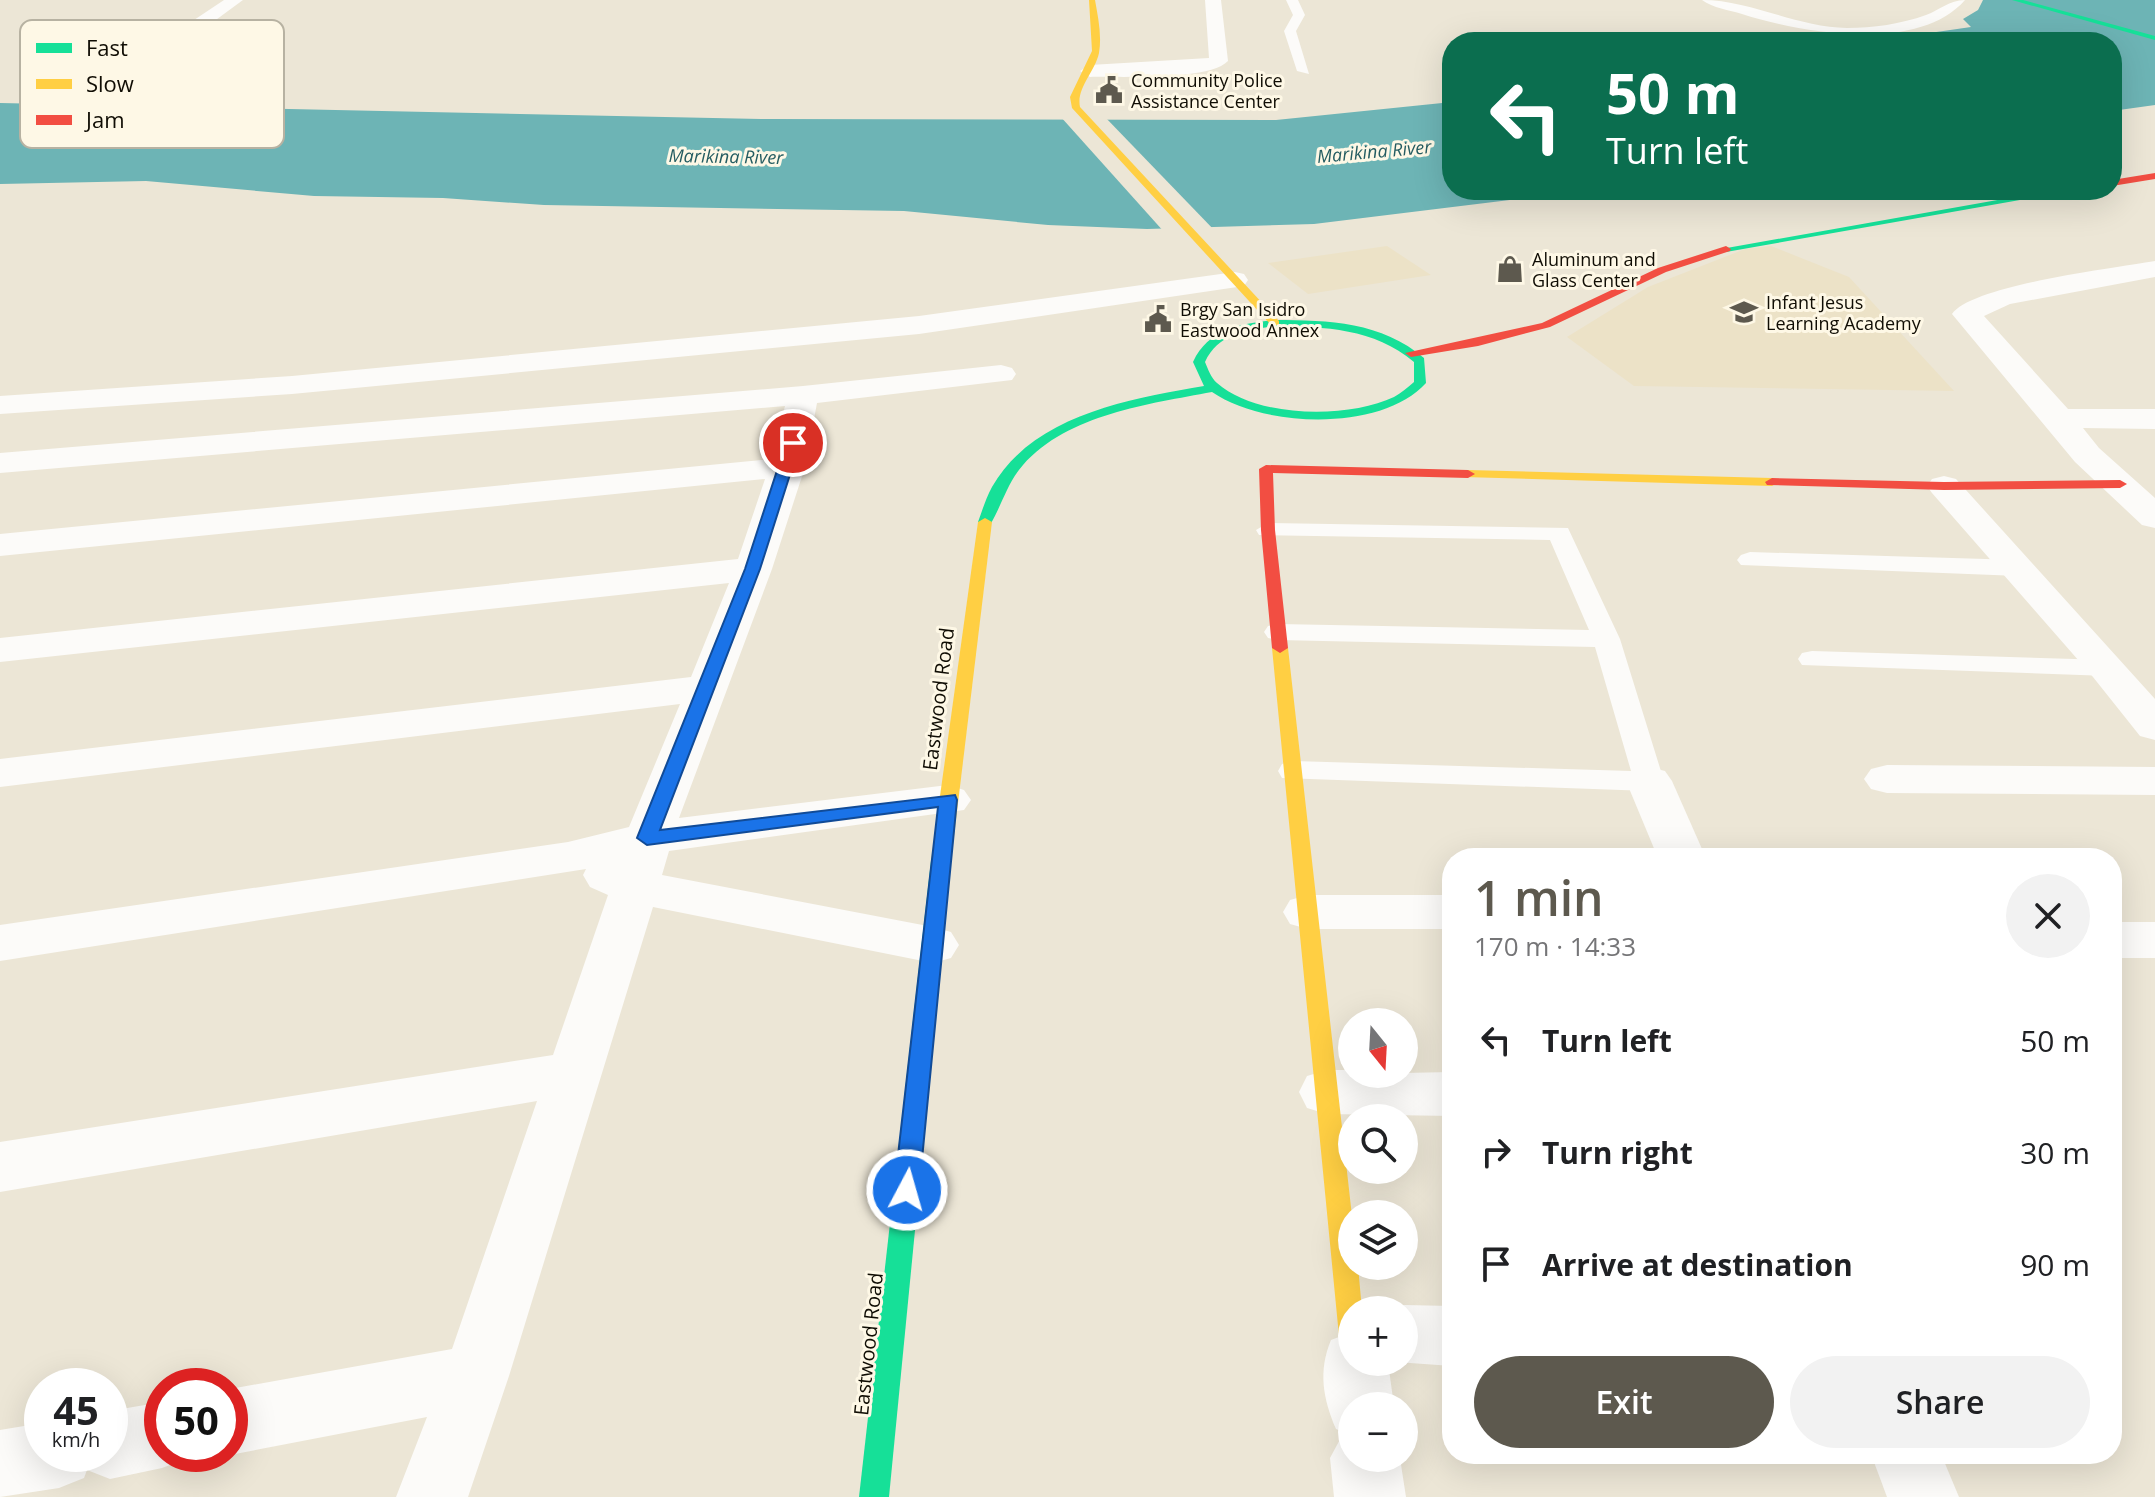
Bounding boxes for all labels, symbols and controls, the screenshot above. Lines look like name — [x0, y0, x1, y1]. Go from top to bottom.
legend — [20, 20, 284, 148]
text: Fast — [86, 32, 128, 62]
text: 50 m — [1606, 54, 1740, 130]
icon: left — [1474, 64, 1578, 168]
text: Slow — [86, 68, 134, 98]
place label: Community Police Assistance Center — [1131, 68, 1283, 113]
public building icon: Community Police Assistance Center — [1094, 75, 1124, 105]
text: Jam — [84, 104, 125, 134]
text: Turn left — [1606, 126, 1748, 175]
water label: Marikina River — [1316, 134, 1433, 168]
water label: Marikina River — [668, 143, 784, 169]
place label: Aluminum and Glass Center — [1532, 247, 1656, 292]
shop icon: Aluminum and Glass Center — [1495, 254, 1525, 284]
place label: Infant Jesus Learning Academy — [1766, 290, 1922, 335]
place label: Brgy San Isidro Eastwood Annex — [1180, 297, 1320, 342]
school or university icon: Infant Jesus Learning Academy — [1729, 297, 1759, 327]
public building icon: Brgy San Isidro Eastwood Annex — [1143, 304, 1173, 334]
pin — [759, 409, 827, 477]
icon: arrive — [771, 421, 815, 465]
street label: Eastwood Road — [916, 626, 960, 772]
text: 1 min — [1474, 865, 1604, 930]
button: close — [2006, 874, 2090, 958]
text: 170 m · 14:33 — [1474, 928, 1636, 964]
north arrow — [1338, 1008, 1418, 1088]
map controls — [1338, 1008, 1418, 1472]
icon: left — [1474, 1018, 1518, 1062]
text: Turn left — [1542, 1020, 1672, 1061]
text: 50 m — [2020, 1020, 2090, 1061]
button: search — [1338, 1104, 1418, 1184]
icon: right — [1474, 1130, 1518, 1174]
text: Turn right — [1542, 1132, 1693, 1173]
text: 30 m — [2020, 1132, 2090, 1173]
position arrow — [865, 1148, 949, 1232]
button: layers — [1338, 1200, 1418, 1280]
icon: arrive — [1474, 1242, 1518, 1286]
text: Arrive at destination — [1542, 1244, 1853, 1285]
text: 90 m — [2020, 1244, 2090, 1285]
street label: Eastwood Road — [847, 1271, 889, 1417]
button: + — [1338, 1296, 1418, 1376]
button: Exit — [1474, 1356, 1774, 1448]
button: Share — [1790, 1356, 2090, 1448]
speed limit sign: 50 — [144, 1368, 248, 1472]
text: 45 — [53, 1382, 99, 1437]
button: − — [1338, 1392, 1418, 1472]
text: km/h — [52, 1426, 100, 1453]

